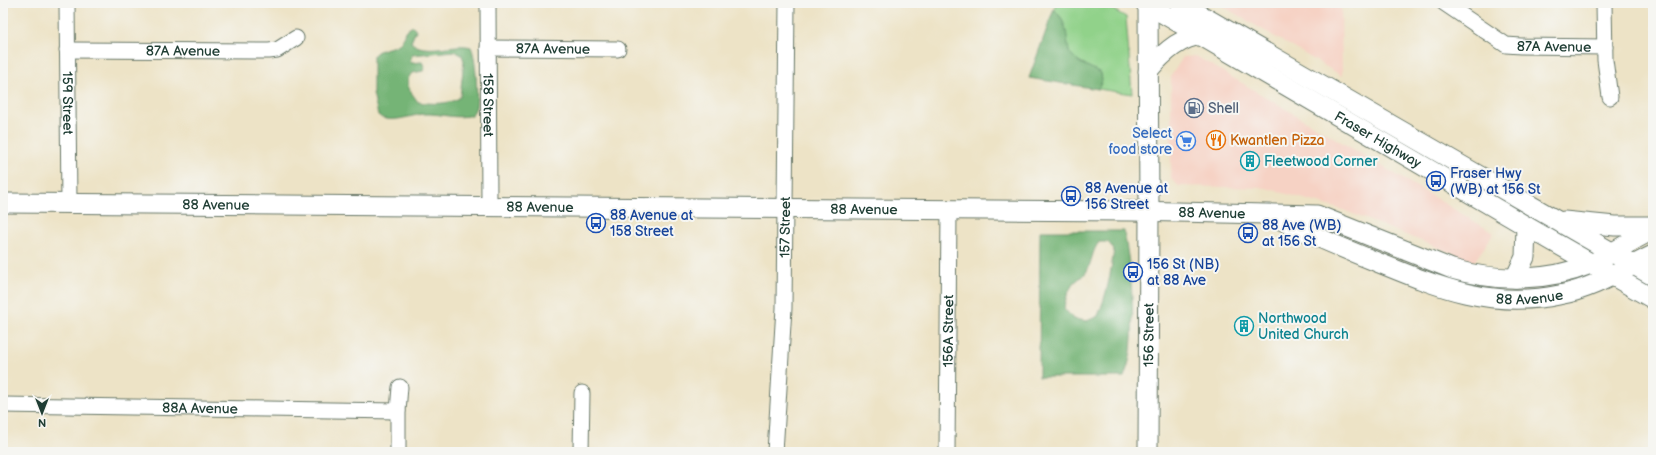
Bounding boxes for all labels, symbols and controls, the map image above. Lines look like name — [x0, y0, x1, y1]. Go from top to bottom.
street label: 87A Avenue — [1516, 38, 1591, 56]
street label: 87A Avenue — [516, 40, 590, 58]
street label: 87A Avenue — [146, 42, 220, 60]
street label: 159 Street — [59, 71, 76, 136]
street label: 158 Street — [479, 73, 497, 138]
fuel station icon: Shell — [1183, 97, 1205, 119]
place label: Shell — [1208, 100, 1239, 117]
street label: Fraser Highway — [1331, 108, 1425, 172]
place label: Select food store — [1109, 125, 1173, 158]
restaurant icon: Kwantlen Pizza — [1205, 129, 1227, 151]
supermarket icon: Select food store — [1175, 130, 1197, 152]
place label: Kwantlen Pizza — [1230, 132, 1325, 149]
building icon: Fleetwood Corner — [1239, 150, 1261, 172]
place label: Fleetwood Corner — [1264, 153, 1378, 170]
place label: Fraser Hwy (WB) at 156 St — [1450, 165, 1541, 198]
bus stop icon: Fraser Hwy (WB) at 156 St — [1425, 170, 1447, 192]
place label: 88 Avenue at 156 Street — [1085, 180, 1169, 213]
bus stop icon: 88 Avenue at 156 Street — [1060, 185, 1082, 207]
street label: 88 Avenue — [182, 196, 250, 214]
street label: 157 Street — [776, 196, 794, 258]
street label: 88 Avenue — [506, 199, 574, 216]
street label: 88 Avenue — [830, 201, 898, 218]
street label: 88 Avenue — [1178, 204, 1246, 222]
place label: 88 Avenue at 158 Street — [610, 207, 694, 240]
bus stop icon: 88 Avenue at 158 Street — [585, 212, 607, 234]
place label: 88 Ave (WB) at 156 St — [1262, 217, 1342, 250]
bus stop icon: 88 Ave (WB) at 156 St — [1237, 222, 1259, 244]
place label: 156 St (NB) at 88 Ave — [1147, 256, 1219, 289]
bus stop icon: 156 St (NB) at 88 Ave — [1122, 261, 1144, 283]
street label: 88 Avenue — [1495, 286, 1565, 308]
street label: 156A Street — [940, 294, 957, 367]
street label: 156 Street — [1140, 302, 1158, 367]
place label: Northwood United Church — [1258, 310, 1349, 343]
building icon: Northwood United Church — [1233, 315, 1255, 337]
north arrow — [22, 393, 62, 433]
street label: 88A Avenue — [162, 399, 238, 418]
text: N — [38, 416, 46, 429]

